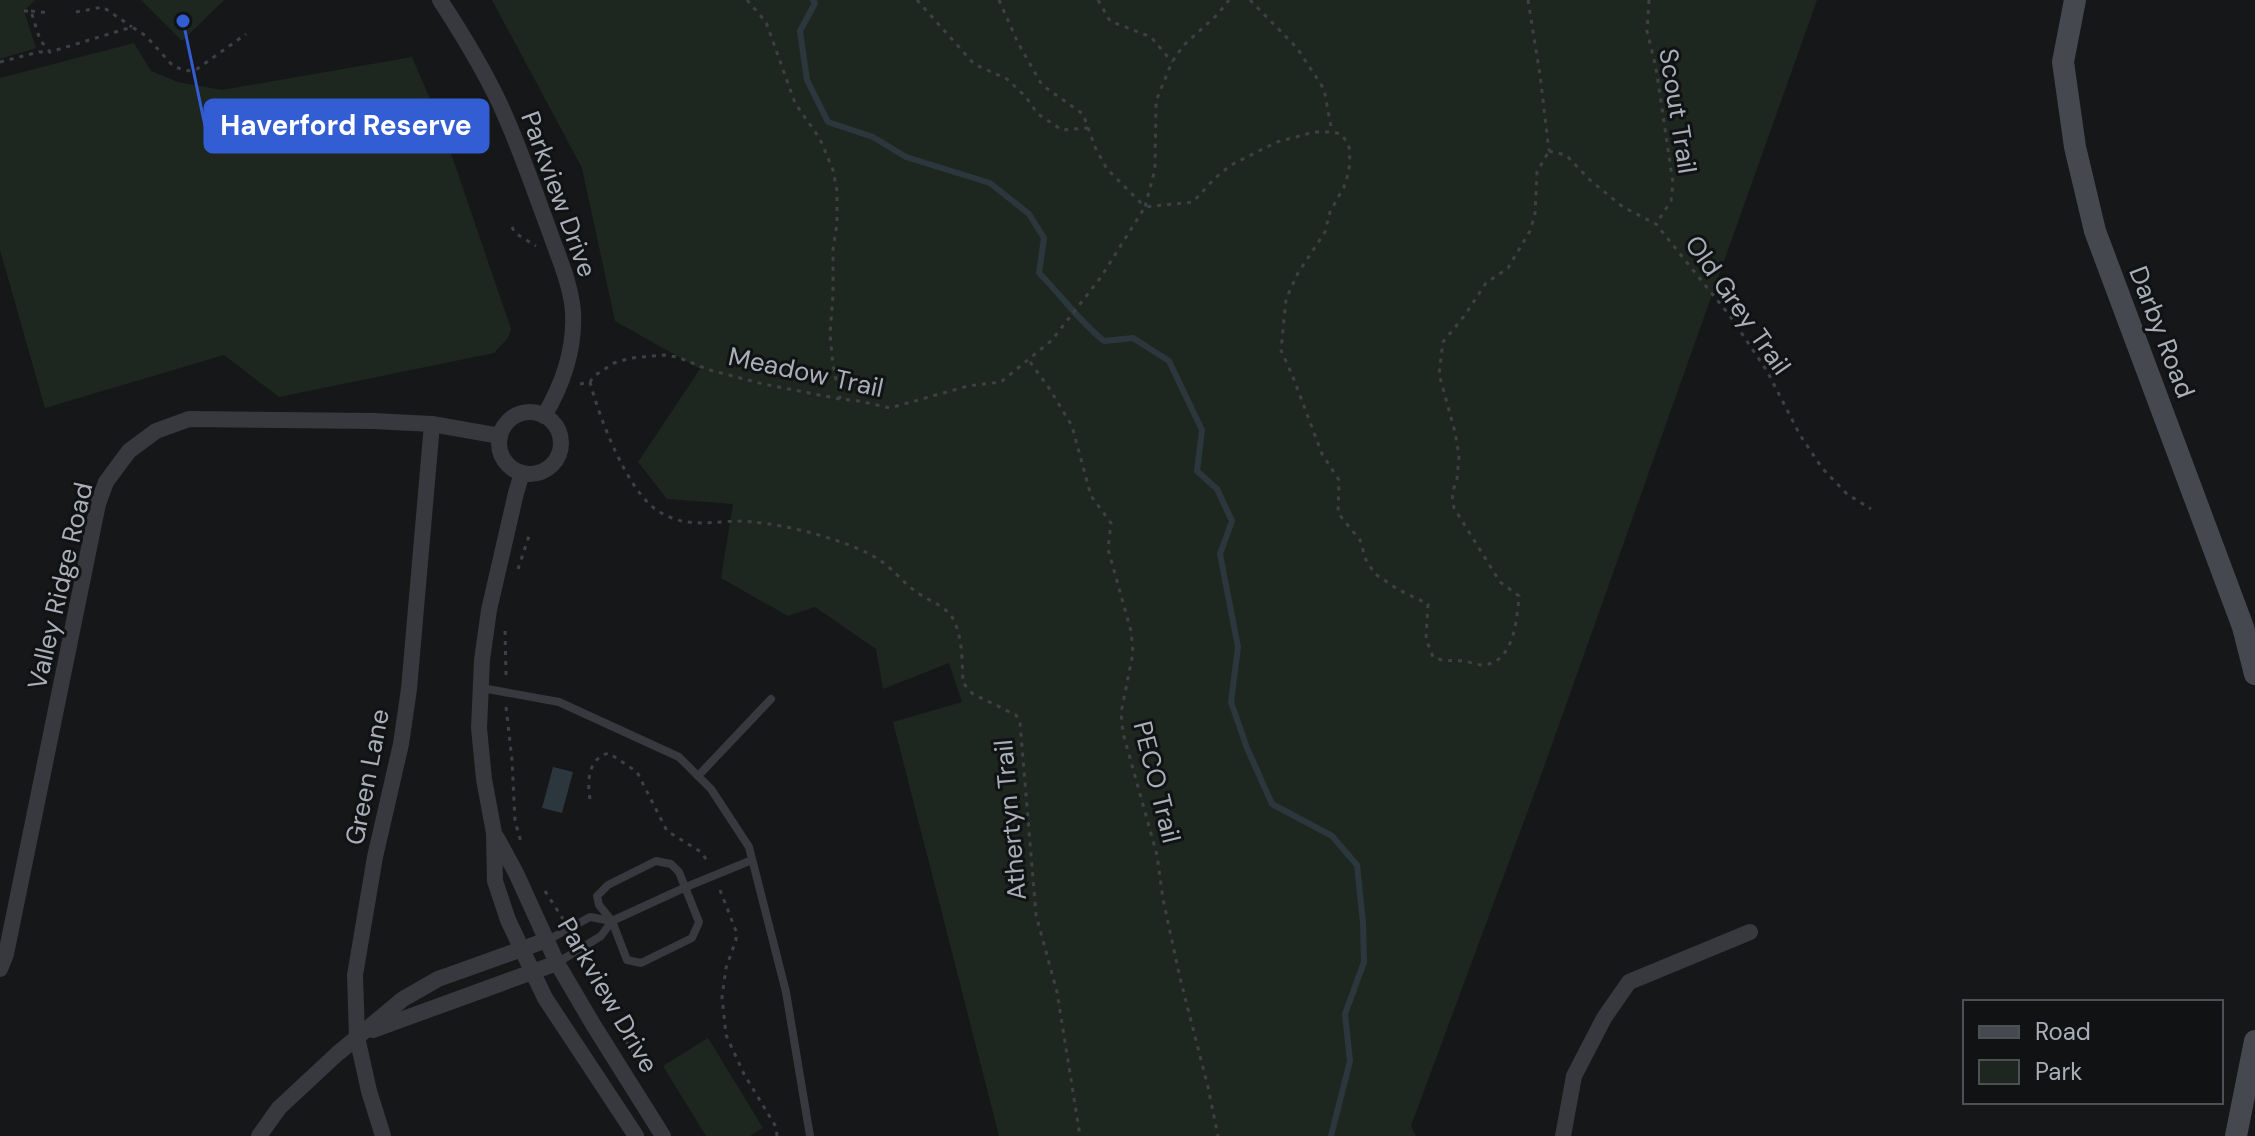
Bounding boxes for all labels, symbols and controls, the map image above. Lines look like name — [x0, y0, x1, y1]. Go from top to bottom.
street label: Scout Trail — [1651, 46, 1705, 176]
callout: Haverford Reserve — [205, 100, 488, 152]
street label: Parkview Drive — [513, 106, 605, 282]
text: Haverford Reserve — [220, 107, 472, 144]
street label: Old Grey Trail — [1677, 229, 1799, 381]
street label: Darby Road — [2121, 261, 2203, 403]
street label: Meadow Trail — [725, 339, 887, 405]
street label: Valley Ridge Road — [20, 479, 100, 693]
street label: Green Lane — [337, 706, 397, 848]
street label: PECO Trail — [1125, 718, 1189, 846]
street label: Athertyn Trail — [986, 738, 1034, 902]
street label: Parkview Drive — [550, 911, 666, 1079]
legend — [1963, 1000, 2223, 1104]
text: Road — [2035, 1016, 2091, 1047]
text: Park — [2035, 1056, 2082, 1087]

